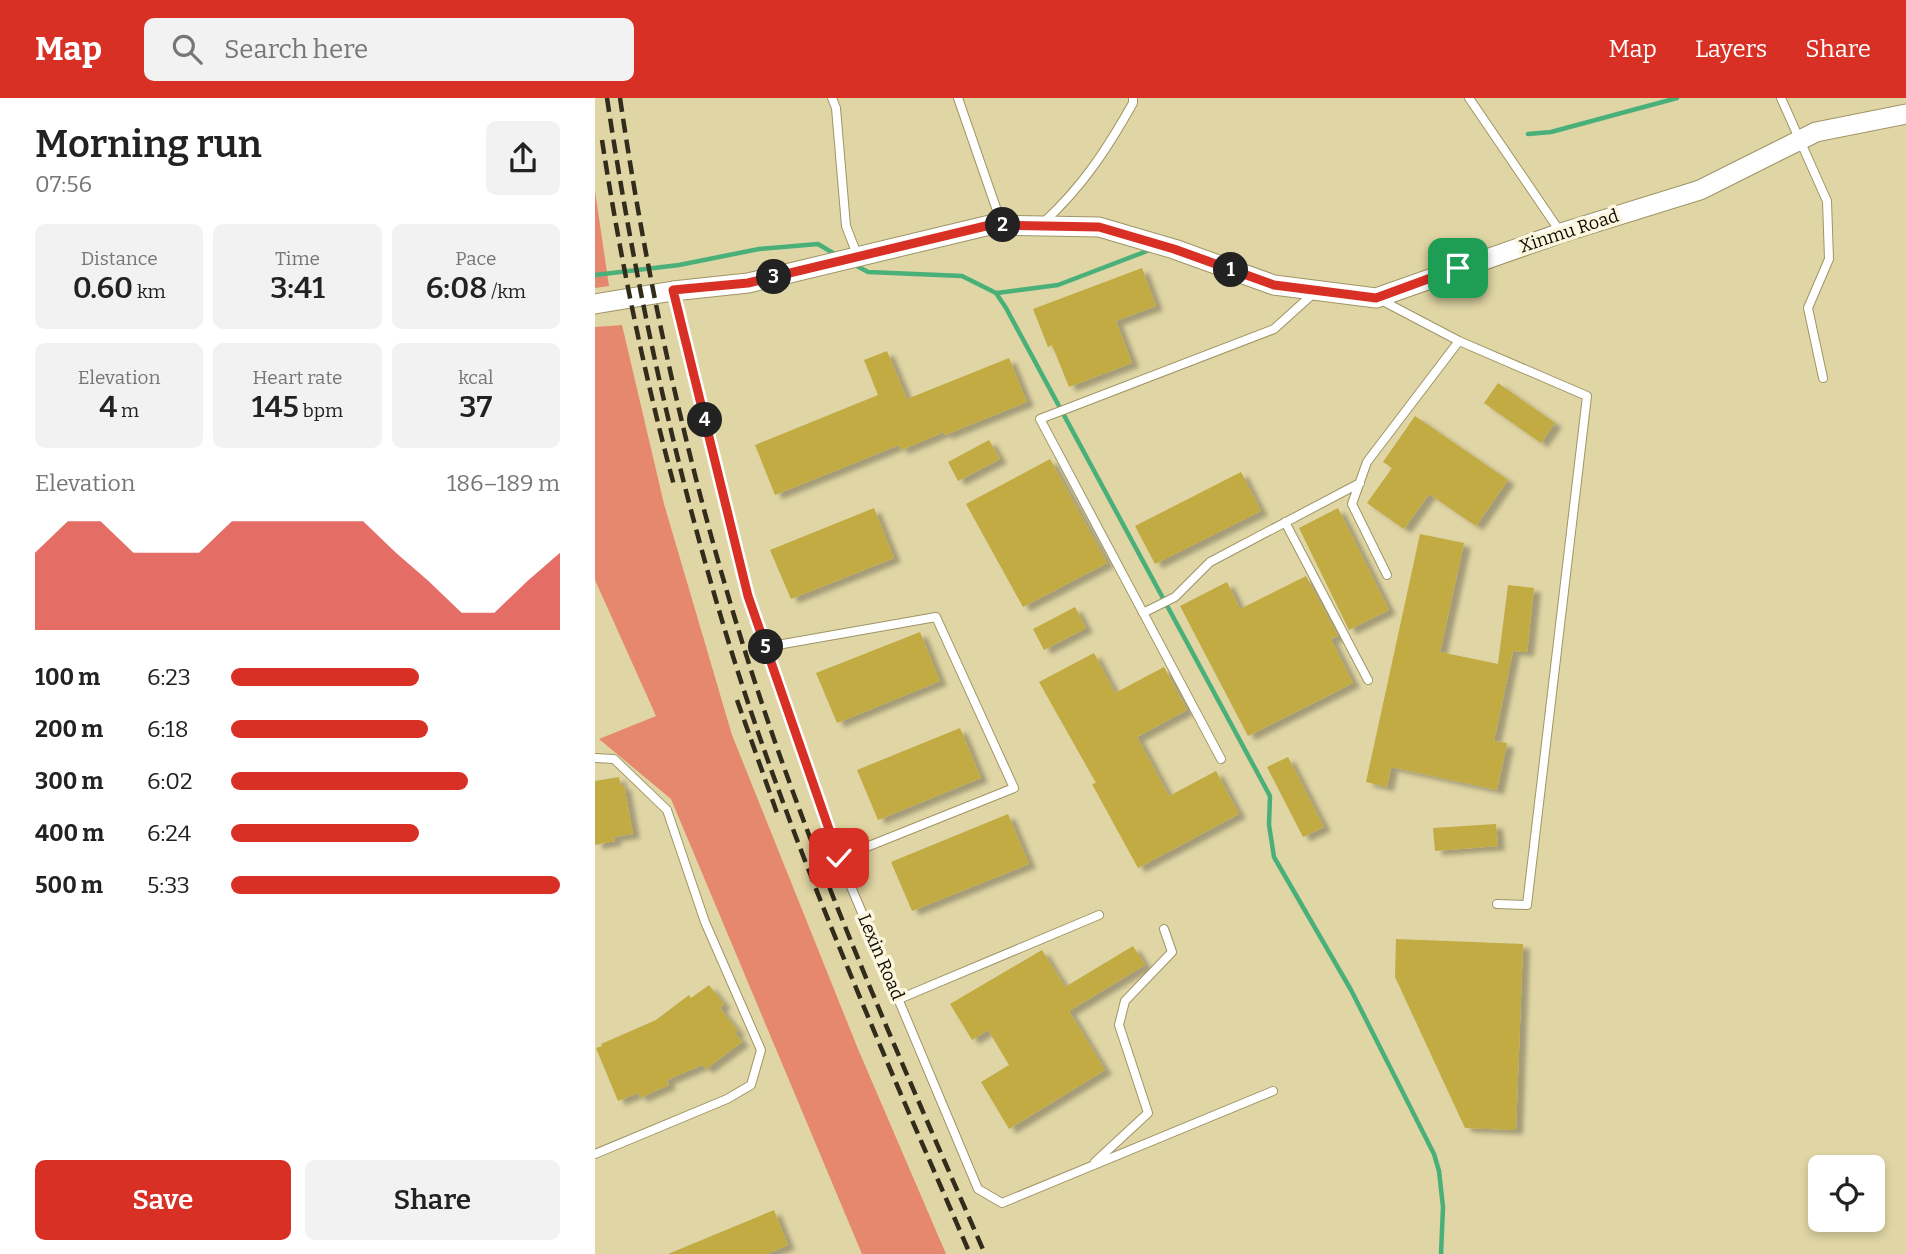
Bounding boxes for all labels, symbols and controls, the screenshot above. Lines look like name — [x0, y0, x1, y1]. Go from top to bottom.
search box — [144, 18, 634, 81]
text: Map — [35, 29, 102, 69]
icon: search — [168, 30, 206, 68]
text: Search here — [224, 34, 368, 65]
text: Map — [1609, 35, 1657, 63]
text: Layers — [1695, 35, 1767, 63]
text: Share — [1805, 35, 1871, 63]
text: Morning run — [35, 121, 262, 167]
button: share — [486, 121, 560, 195]
text: 07:56 — [35, 170, 92, 198]
street label: Xinmu Road — [1516, 204, 1622, 257]
pin: 2 — [985, 208, 1021, 242]
text: 2 — [997, 213, 1008, 236]
pin — [1428, 238, 1488, 298]
text: Distance — [81, 247, 158, 270]
text: Time — [275, 247, 320, 270]
text: Pace — [455, 247, 496, 270]
icon: arrive — [1439, 249, 1477, 287]
pin: 1 — [1213, 252, 1249, 288]
text: 1 — [1226, 258, 1235, 281]
pin: 3 — [757, 260, 791, 294]
text: 3 — [768, 265, 779, 288]
text: 0.60 — [73, 270, 133, 306]
text: 3:41 — [270, 270, 325, 306]
text: 6:08 — [426, 270, 487, 306]
text: km — [133, 280, 166, 303]
text: /km — [487, 280, 526, 303]
text: Elevation — [78, 366, 161, 389]
text: Heart rate — [253, 366, 342, 389]
text: kcal — [458, 366, 494, 389]
text: 4 — [99, 389, 117, 425]
text: 145 — [252, 389, 299, 425]
text: 37 — [459, 389, 492, 425]
text: m — [117, 399, 139, 422]
text: bpm — [299, 399, 343, 422]
pin: 4 — [687, 402, 723, 438]
text: 4 — [699, 408, 710, 431]
text: Elevation — [35, 469, 135, 497]
text: 186–189 m — [447, 469, 560, 497]
pin: 5 — [749, 630, 783, 664]
text: 5 — [760, 635, 771, 658]
text: 100 m — [35, 663, 100, 691]
text: 6:23 — [147, 663, 191, 691]
text: 200 m — [35, 715, 103, 743]
text: 6:18 — [147, 715, 189, 743]
text: 300 m — [35, 767, 104, 795]
text: 6:02 — [147, 767, 193, 795]
text: 400 m — [35, 819, 104, 847]
text: 6:24 — [147, 819, 191, 847]
pin — [809, 828, 869, 888]
icon: check — [820, 839, 858, 877]
text: 500 m — [35, 871, 103, 899]
text: 5:33 — [147, 871, 190, 899]
street label: Lexin Road — [853, 911, 909, 1004]
map controls — [1808, 1155, 1885, 1232]
button: locate — [1808, 1155, 1885, 1232]
button: Save — [35, 1160, 291, 1240]
button: Share — [305, 1160, 560, 1240]

